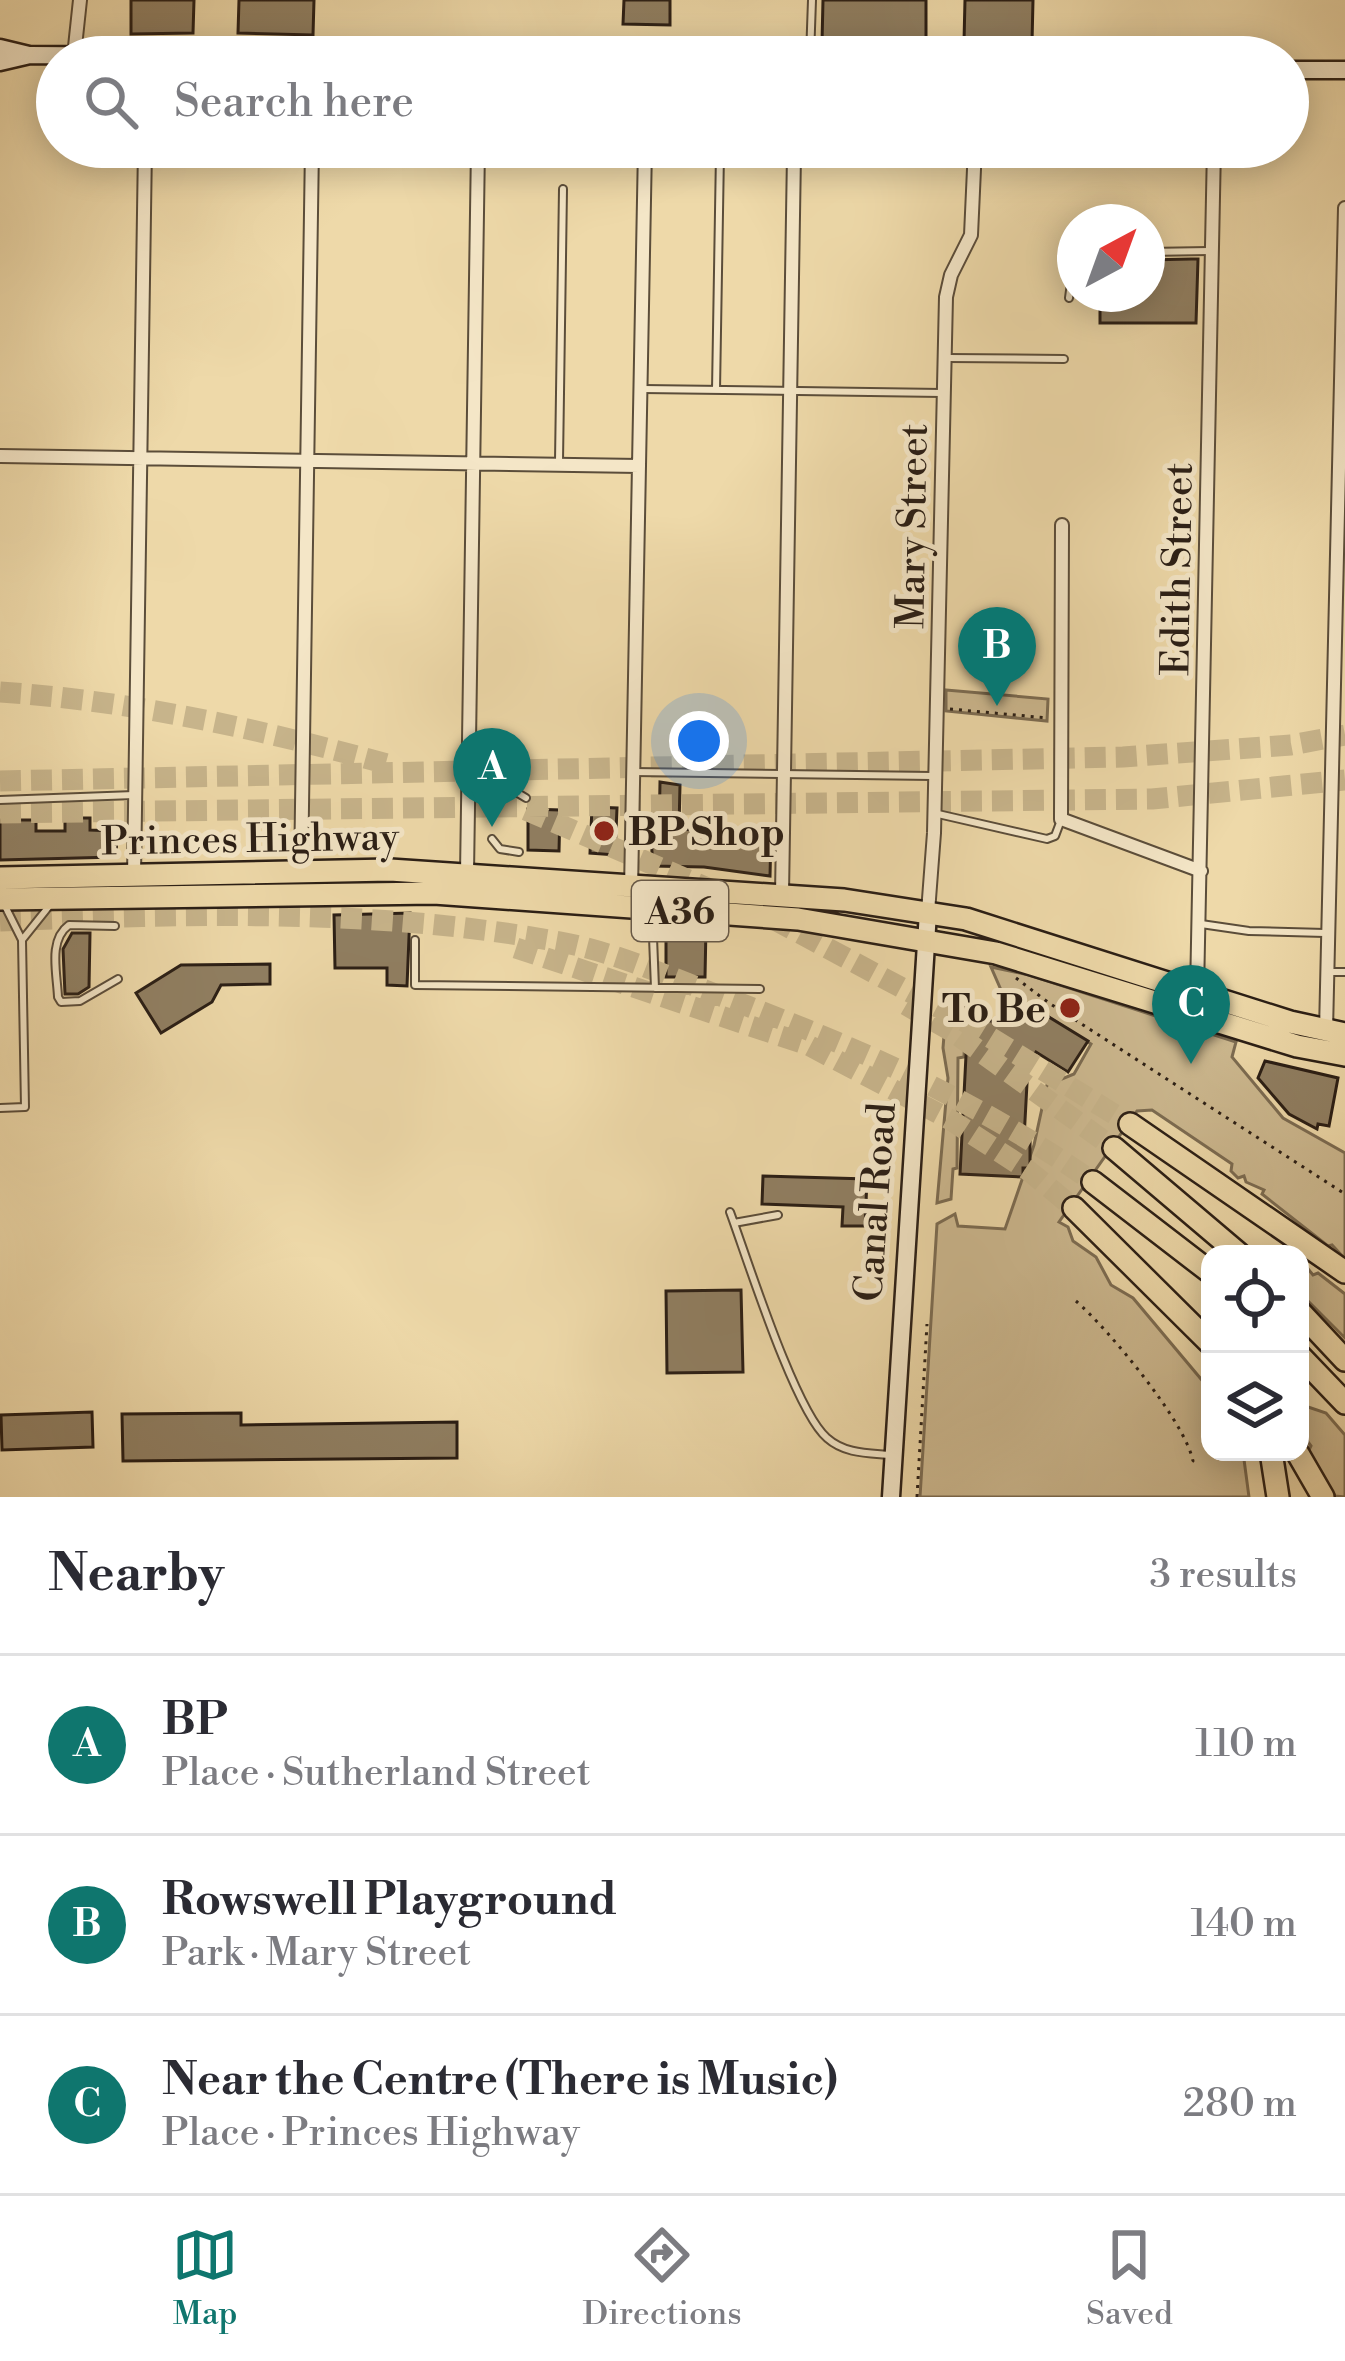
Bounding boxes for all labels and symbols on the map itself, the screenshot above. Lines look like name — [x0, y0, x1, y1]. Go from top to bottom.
north arrow — [1057, 204, 1165, 312]
street label: Mary Street — [887, 423, 940, 629]
street label: Edith Street — [1152, 462, 1205, 676]
pin: B — [958, 607, 1036, 706]
your location — [669, 711, 729, 771]
pin: A — [453, 728, 531, 827]
place label: BP Shop — [628, 809, 785, 858]
street label: Princes Highway — [101, 813, 400, 868]
marker: BP Shop — [591, 818, 617, 844]
road number: A36 — [632, 881, 728, 941]
pin: C — [1152, 965, 1230, 1064]
place label: To Be — [942, 986, 1046, 1035]
marker: To Be — [1057, 995, 1083, 1021]
street label: Canal Road — [845, 1101, 908, 1303]

